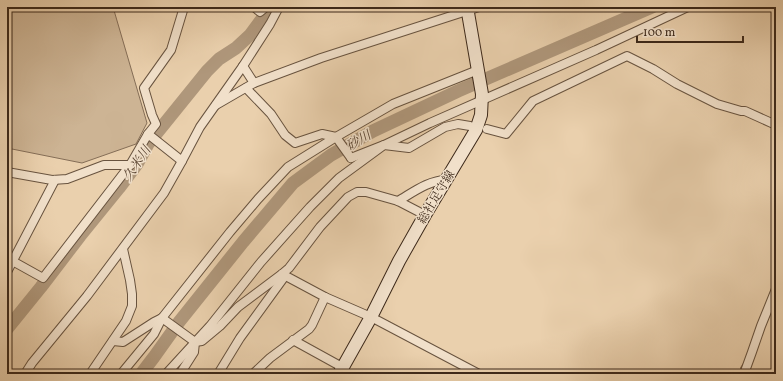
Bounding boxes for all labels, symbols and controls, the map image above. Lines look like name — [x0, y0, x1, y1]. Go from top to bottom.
scale bar — [637, 18, 743, 44]
text: 100 m — [643, 25, 676, 41]
water label: 砂川 — [343, 126, 376, 156]
water label: 久米川 — [119, 141, 157, 185]
street label: 総社足守線 — [415, 168, 459, 227]

